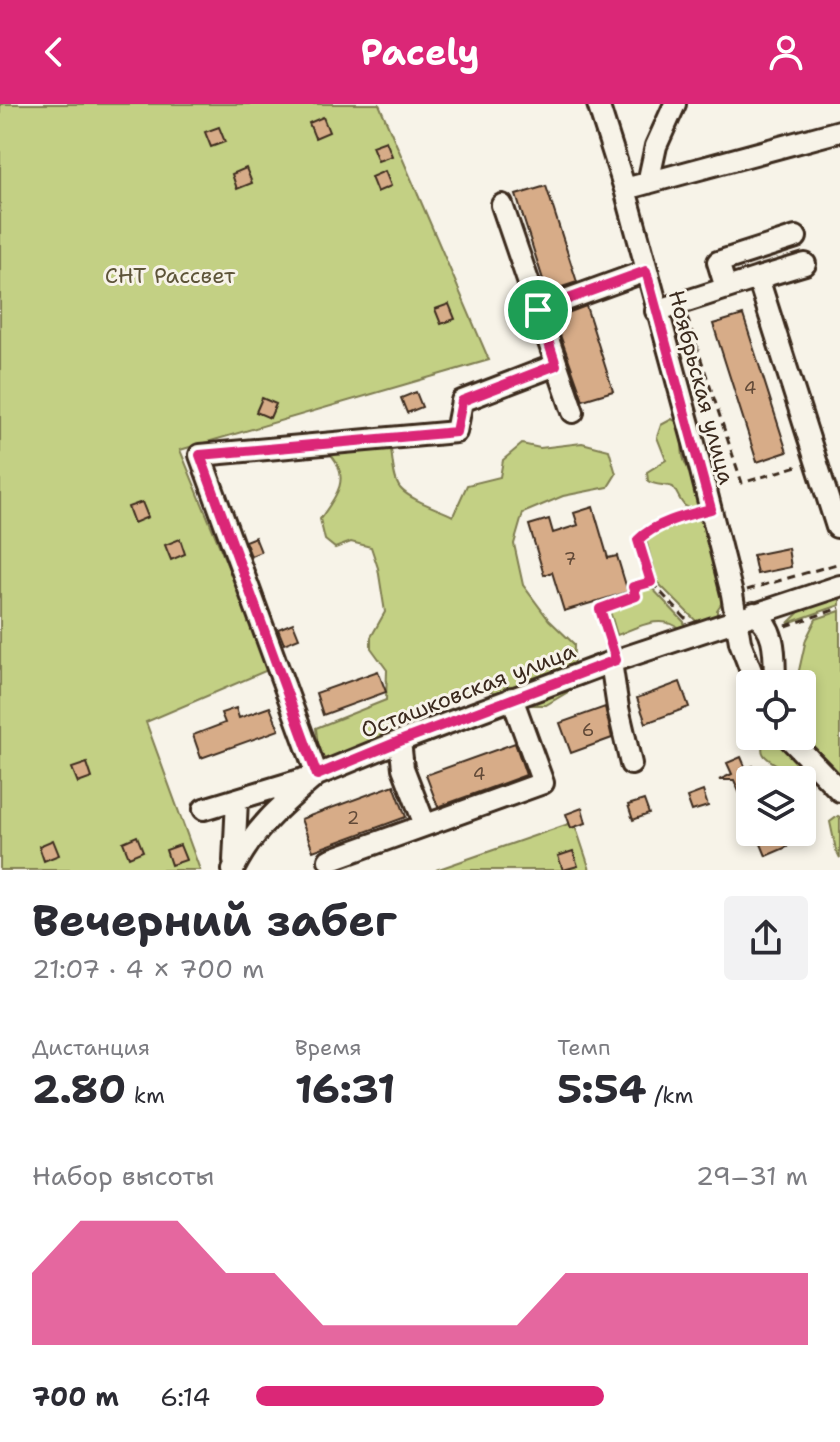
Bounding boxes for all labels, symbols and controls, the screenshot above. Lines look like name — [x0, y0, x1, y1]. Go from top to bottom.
text: Pacely — [360, 28, 480, 77]
icon: back — [32, 30, 76, 74]
icon: person — [764, 30, 808, 74]
park label: СНТ Рассвет — [105, 261, 236, 290]
pin — [504, 276, 572, 344]
street label: Ноябрьская улица — [662, 287, 741, 488]
icon: arrive — [516, 288, 560, 332]
house number: 4 — [744, 376, 756, 400]
house number: 7 — [564, 547, 576, 571]
street label: Осташковская улица — [357, 636, 580, 745]
map controls — [736, 670, 816, 846]
button: locate — [736, 670, 816, 750]
house number: 6 — [582, 718, 594, 742]
house number: 4 — [473, 762, 485, 786]
button: layers — [736, 766, 816, 846]
house number: 2 — [347, 806, 359, 830]
text: Вечерний забег — [32, 891, 397, 950]
button: share — [724, 896, 808, 980]
text: 21:07 · 4 × 700 m — [32, 951, 264, 986]
text: Дистанция — [32, 1033, 150, 1062]
text: Время — [295, 1033, 362, 1062]
text: Темп — [557, 1033, 611, 1062]
text: 2.80 — [32, 1062, 126, 1116]
text: 16:31 — [295, 1062, 395, 1116]
text: 5:54 — [557, 1062, 647, 1116]
text: km — [126, 1081, 165, 1110]
text: /km — [647, 1081, 693, 1110]
text: Набор высоты — [32, 1158, 214, 1193]
text: 29–31 m — [696, 1158, 808, 1193]
text: 700 m — [32, 1379, 119, 1414]
text: 6:14 — [160, 1379, 210, 1414]

